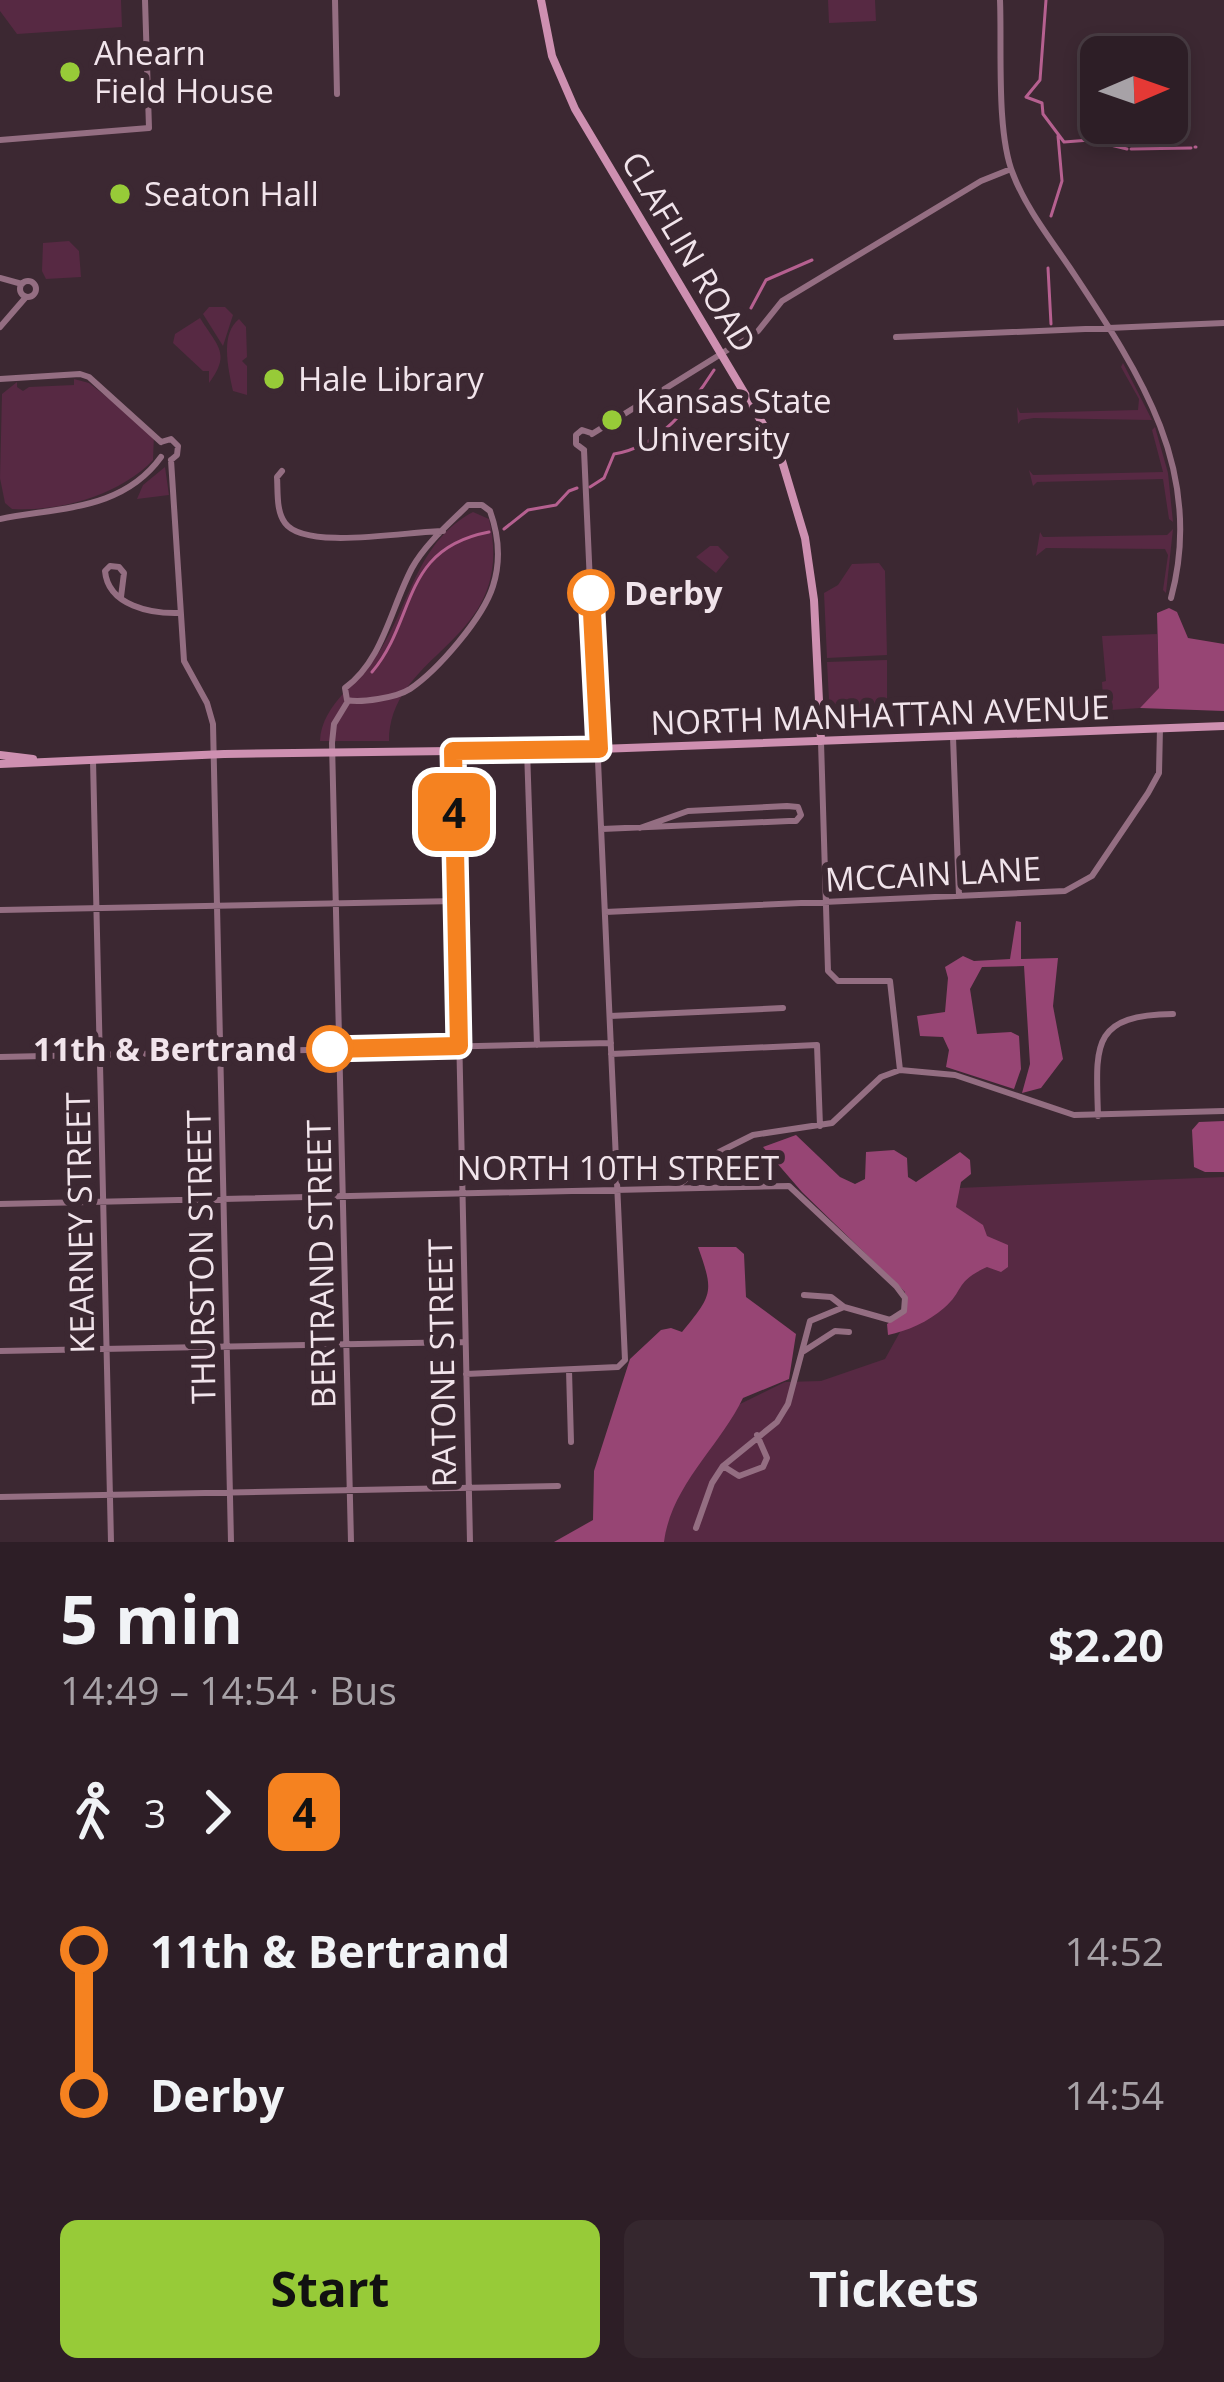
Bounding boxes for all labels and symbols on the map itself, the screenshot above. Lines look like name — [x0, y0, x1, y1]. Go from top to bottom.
place label: Ahearn Field House — [94, 30, 274, 113]
north arrow — [1080, 36, 1188, 144]
marker: Ahearn Field House — [57, 59, 83, 85]
street label: CLAFLIN ROAD — [612, 143, 767, 360]
place label: Seaton Hall — [144, 171, 319, 216]
marker: Seaton Hall — [107, 181, 133, 207]
place label: Hale Library — [298, 356, 484, 401]
marker: Hale Library — [261, 366, 287, 392]
place label: Kansas State University — [636, 378, 832, 461]
marker: Kansas State University — [599, 407, 625, 433]
place label: Derby — [624, 570, 723, 615]
marker: Derby — [569, 571, 613, 615]
street label: NORTH MANHATTAN AVENUE — [650, 684, 1110, 745]
line badge: 4 — [415, 773, 493, 851]
street label: MCCAIN LANE — [824, 845, 1042, 902]
place label: 11th & Bertrand — [33, 1026, 297, 1071]
marker: 11th & Bertrand — [308, 1027, 352, 1071]
street label: KEARNEY STREET — [55, 1092, 104, 1354]
street label: THURSTON STREET — [175, 1110, 226, 1404]
street label: BERTRAND STREET — [295, 1119, 346, 1409]
street label: NORTH 10TH STREET — [457, 1145, 779, 1190]
street label: RATONE STREET — [417, 1238, 466, 1488]

